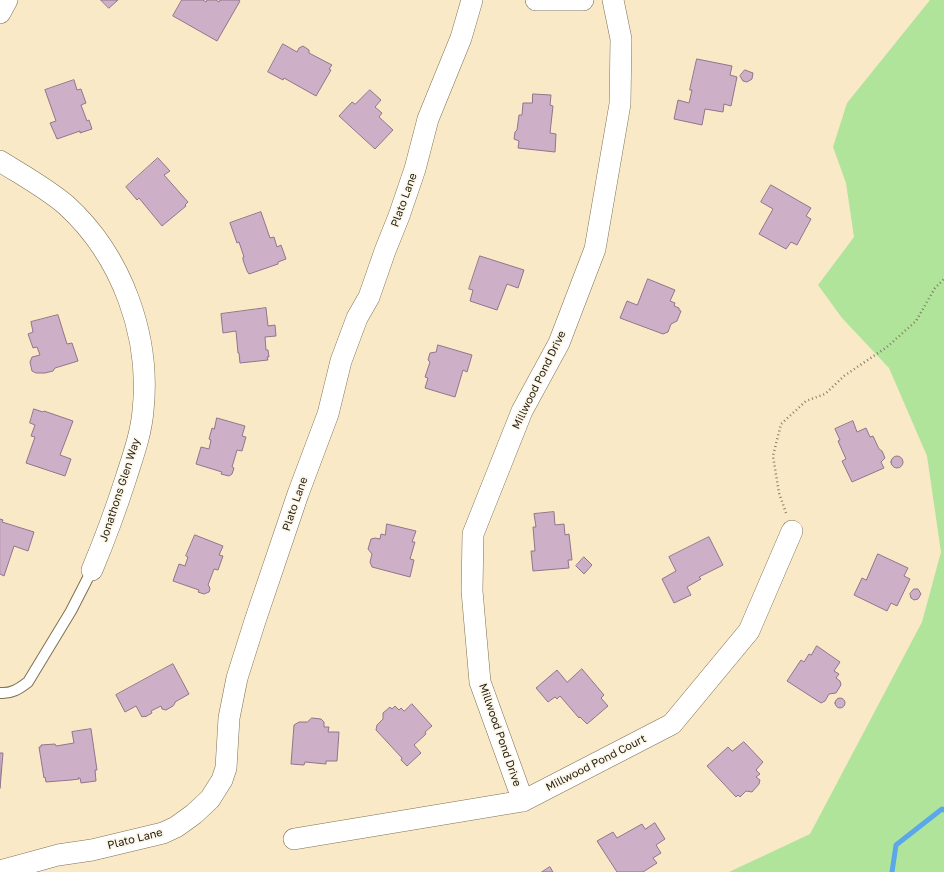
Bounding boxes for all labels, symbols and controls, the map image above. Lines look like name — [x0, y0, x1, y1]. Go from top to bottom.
street label: Plato Lane — [388, 171, 420, 229]
street label: Millwood Pond Drive — [509, 329, 569, 431]
street label: Jonathons Glen Way — [97, 437, 143, 543]
street label: Plato Lane — [280, 475, 310, 533]
street label: Millwood Pond Drive — [476, 682, 524, 788]
street label: Millwood Pond Court — [544, 732, 648, 794]
street label: Plato Lane — [106, 826, 164, 852]

